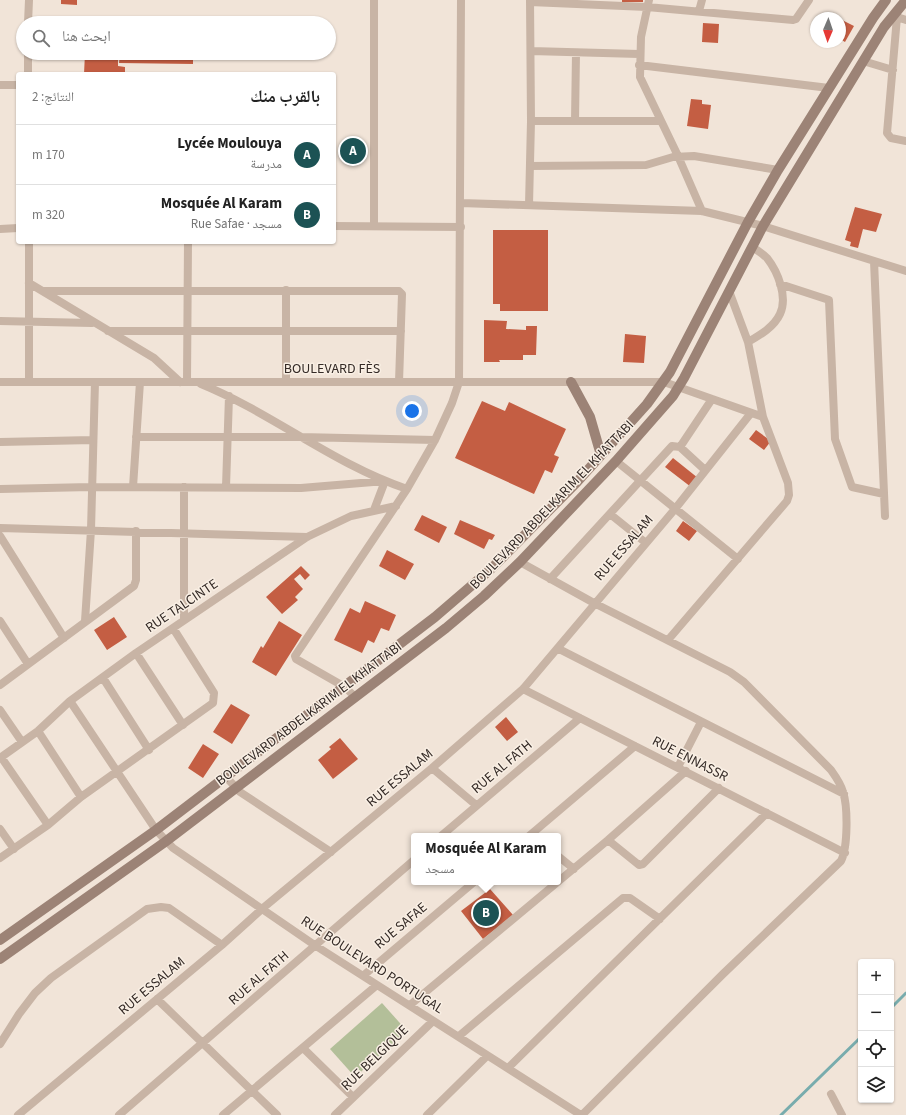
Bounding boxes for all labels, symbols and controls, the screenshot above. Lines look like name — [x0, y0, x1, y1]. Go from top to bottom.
north arrow — [810, 12, 846, 48]
search box — [16, 16, 336, 60]
text: ابحث هنا — [62, 26, 111, 47]
icon: search — [30, 27, 52, 49]
text: بالقرب منك — [250, 85, 320, 109]
text: النتائج: 2 — [32, 88, 74, 106]
text: Lycée Moulouya — [177, 133, 282, 154]
pin: A — [340, 136, 366, 166]
text: 170 m — [32, 146, 65, 164]
text: A — [303, 146, 311, 164]
text: مدرسة — [250, 155, 282, 173]
text: Mosquée Al Karam — [161, 193, 282, 214]
text: 320 m — [32, 206, 65, 224]
text: B — [303, 206, 311, 224]
text: مسجد · Rue Safae — [191, 215, 282, 233]
street label: BOULEVARD FÈS — [284, 359, 380, 379]
your location — [402, 401, 422, 421]
street label: BOULEVARD ABDELKARIM EL KHATTABI — [465, 416, 639, 594]
street label: RUE ESSALAM — [590, 511, 658, 585]
street label: RUE TALCINTE — [142, 574, 222, 638]
street label: BOULEVARD ABDELKARIM EL KHATTABI — [212, 637, 406, 791]
street label: RUE ENNASSR — [648, 731, 732, 787]
street label: RUE AL FATH — [467, 735, 537, 799]
street label: RUE ESSALAM — [362, 744, 438, 812]
popup — [411, 833, 561, 885]
text: Mosquée Al Karam — [425, 838, 547, 859]
text: مسجد — [425, 860, 455, 878]
street label: RUE SAFAE — [370, 898, 432, 954]
pin: B — [473, 898, 499, 928]
street label: RUE BOULEVARD PORTUGAL — [297, 911, 447, 1019]
street label: RUE AL FATH — [224, 946, 294, 1010]
street label: RUE ESSALAM — [114, 952, 190, 1020]
map controls — [858, 959, 894, 1103]
button: + — [858, 959, 894, 995]
button: − — [858, 995, 894, 1031]
street label: RUE BELGIQUE — [337, 1021, 413, 1095]
button: locate — [858, 1031, 894, 1067]
button: layers — [858, 1067, 894, 1103]

